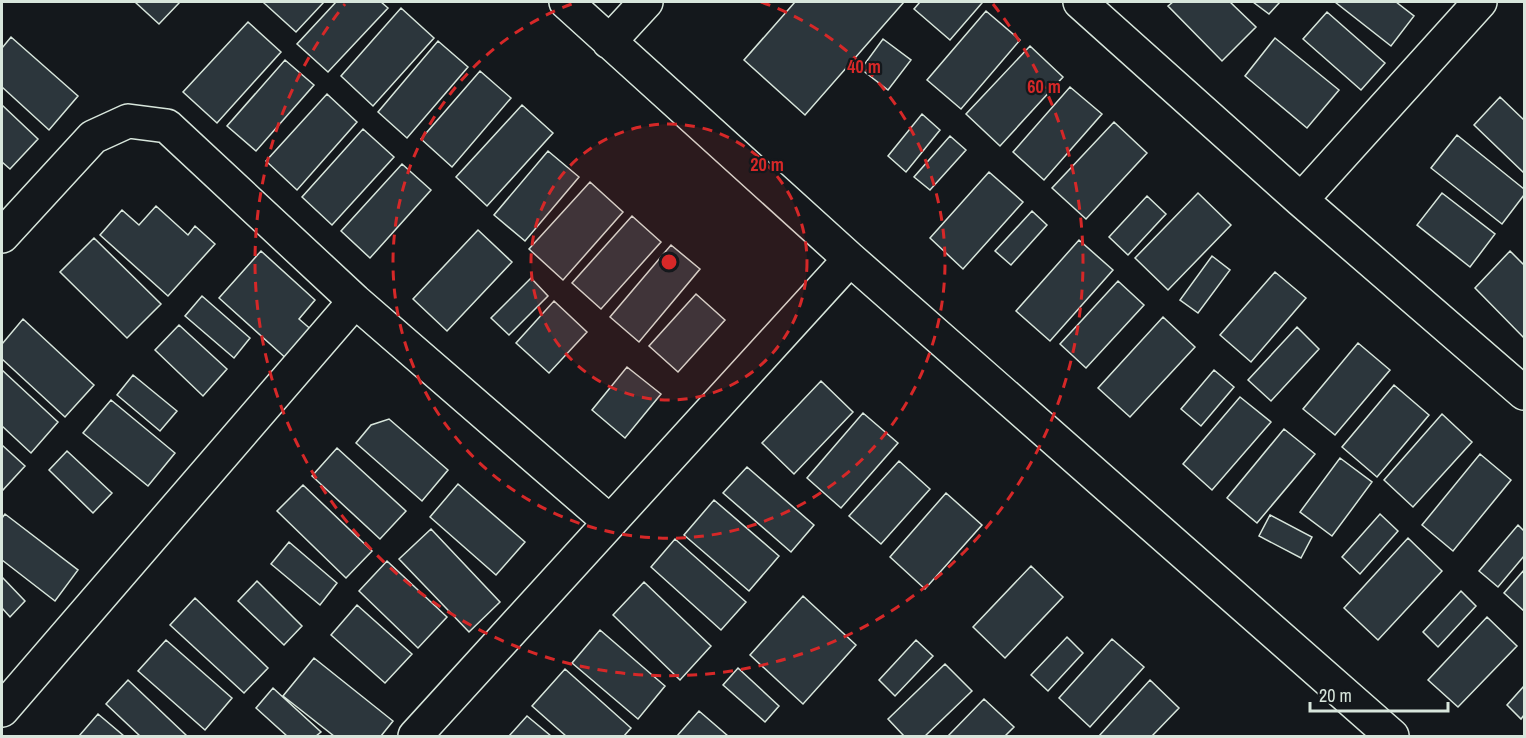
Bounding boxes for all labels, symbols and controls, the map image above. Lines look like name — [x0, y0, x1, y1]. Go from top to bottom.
text: 40 m — [847, 54, 881, 79]
text: 60 m — [1027, 74, 1061, 99]
text: 20 m — [750, 152, 784, 177]
centre of rings — [659, 252, 679, 272]
scale bar — [1310, 675, 1448, 713]
text: 20 m — [1319, 683, 1352, 708]

